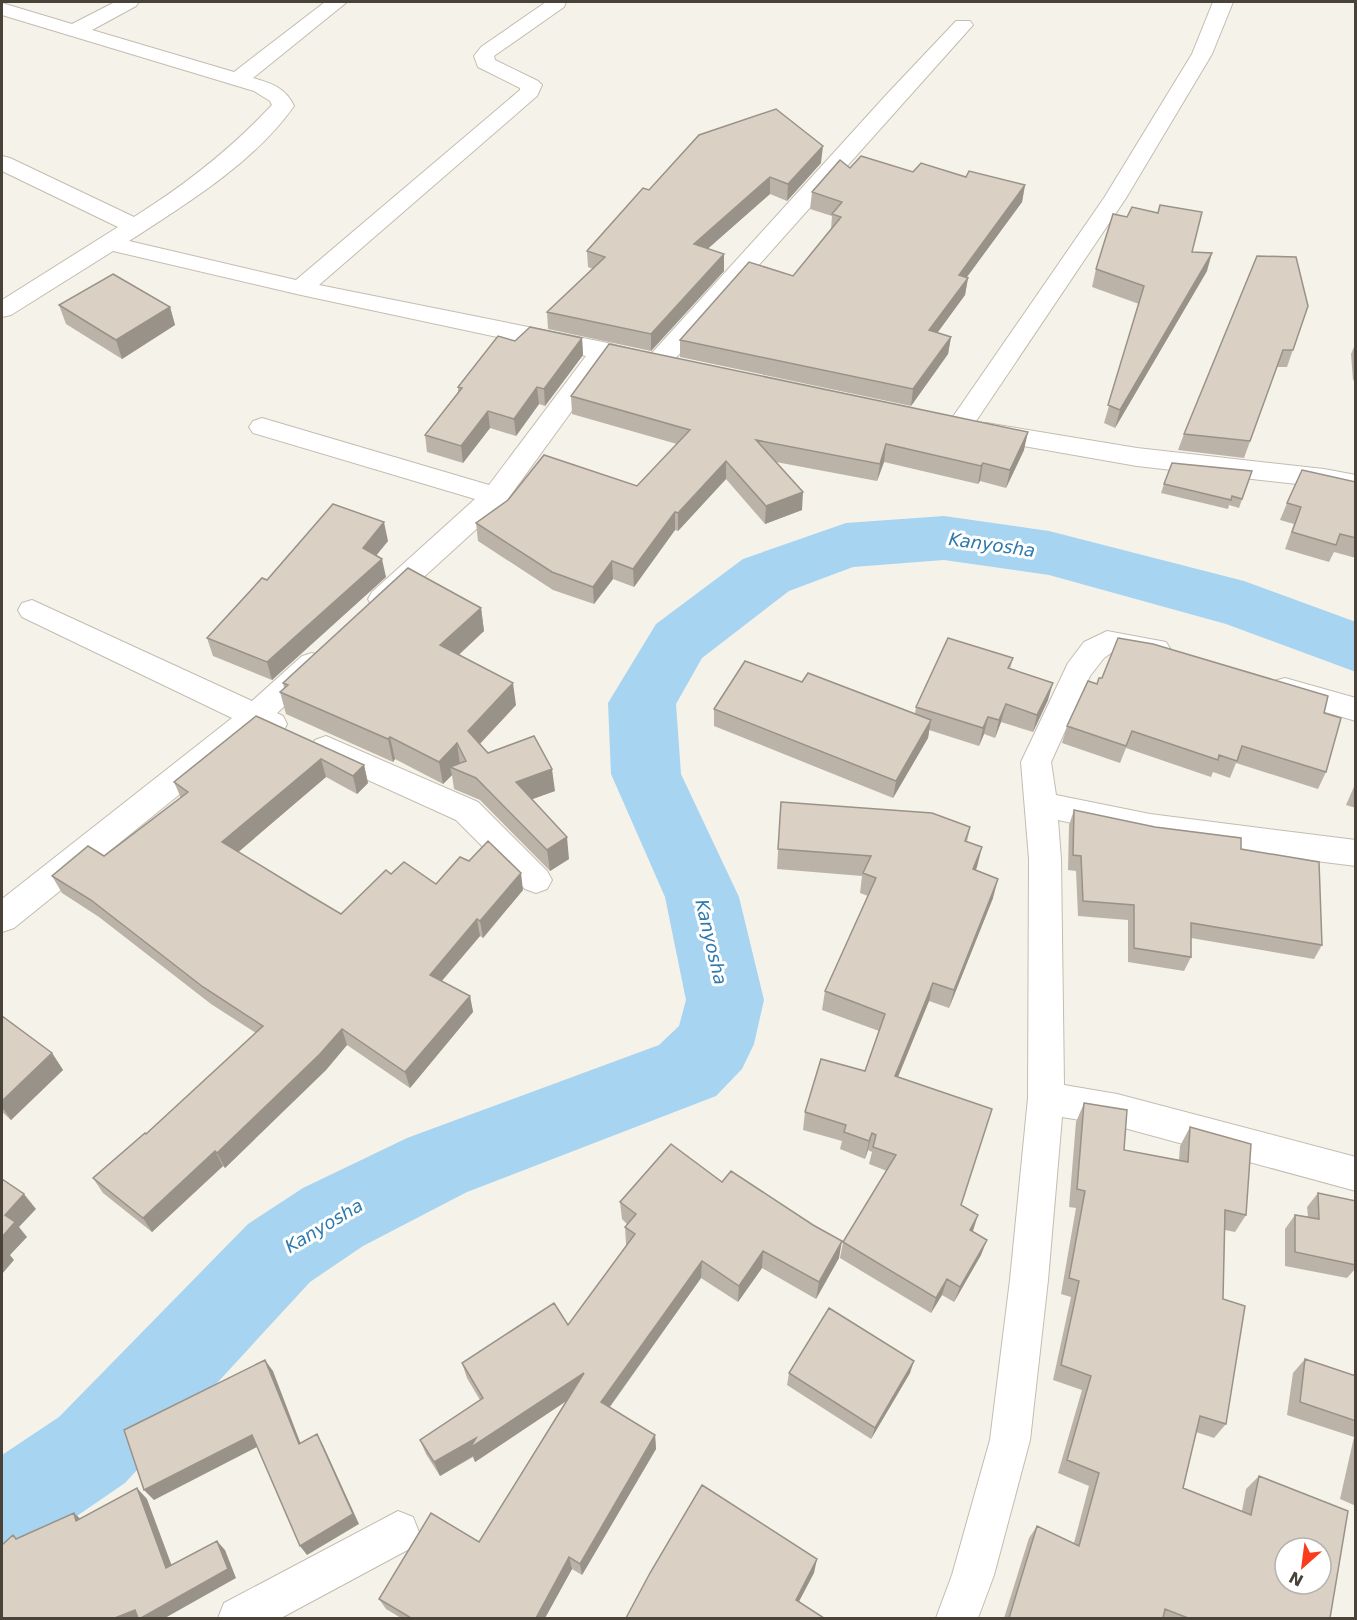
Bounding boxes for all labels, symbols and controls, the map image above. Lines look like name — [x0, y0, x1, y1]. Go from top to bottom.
water label: Kanyosha — [947, 528, 1037, 561]
water label: Kanyosha — [691, 897, 732, 987]
water label: Kanyosha — [281, 1194, 366, 1257]
north arrow — [1273, 1536, 1333, 1596]
text: N — [1286, 1567, 1307, 1590]

